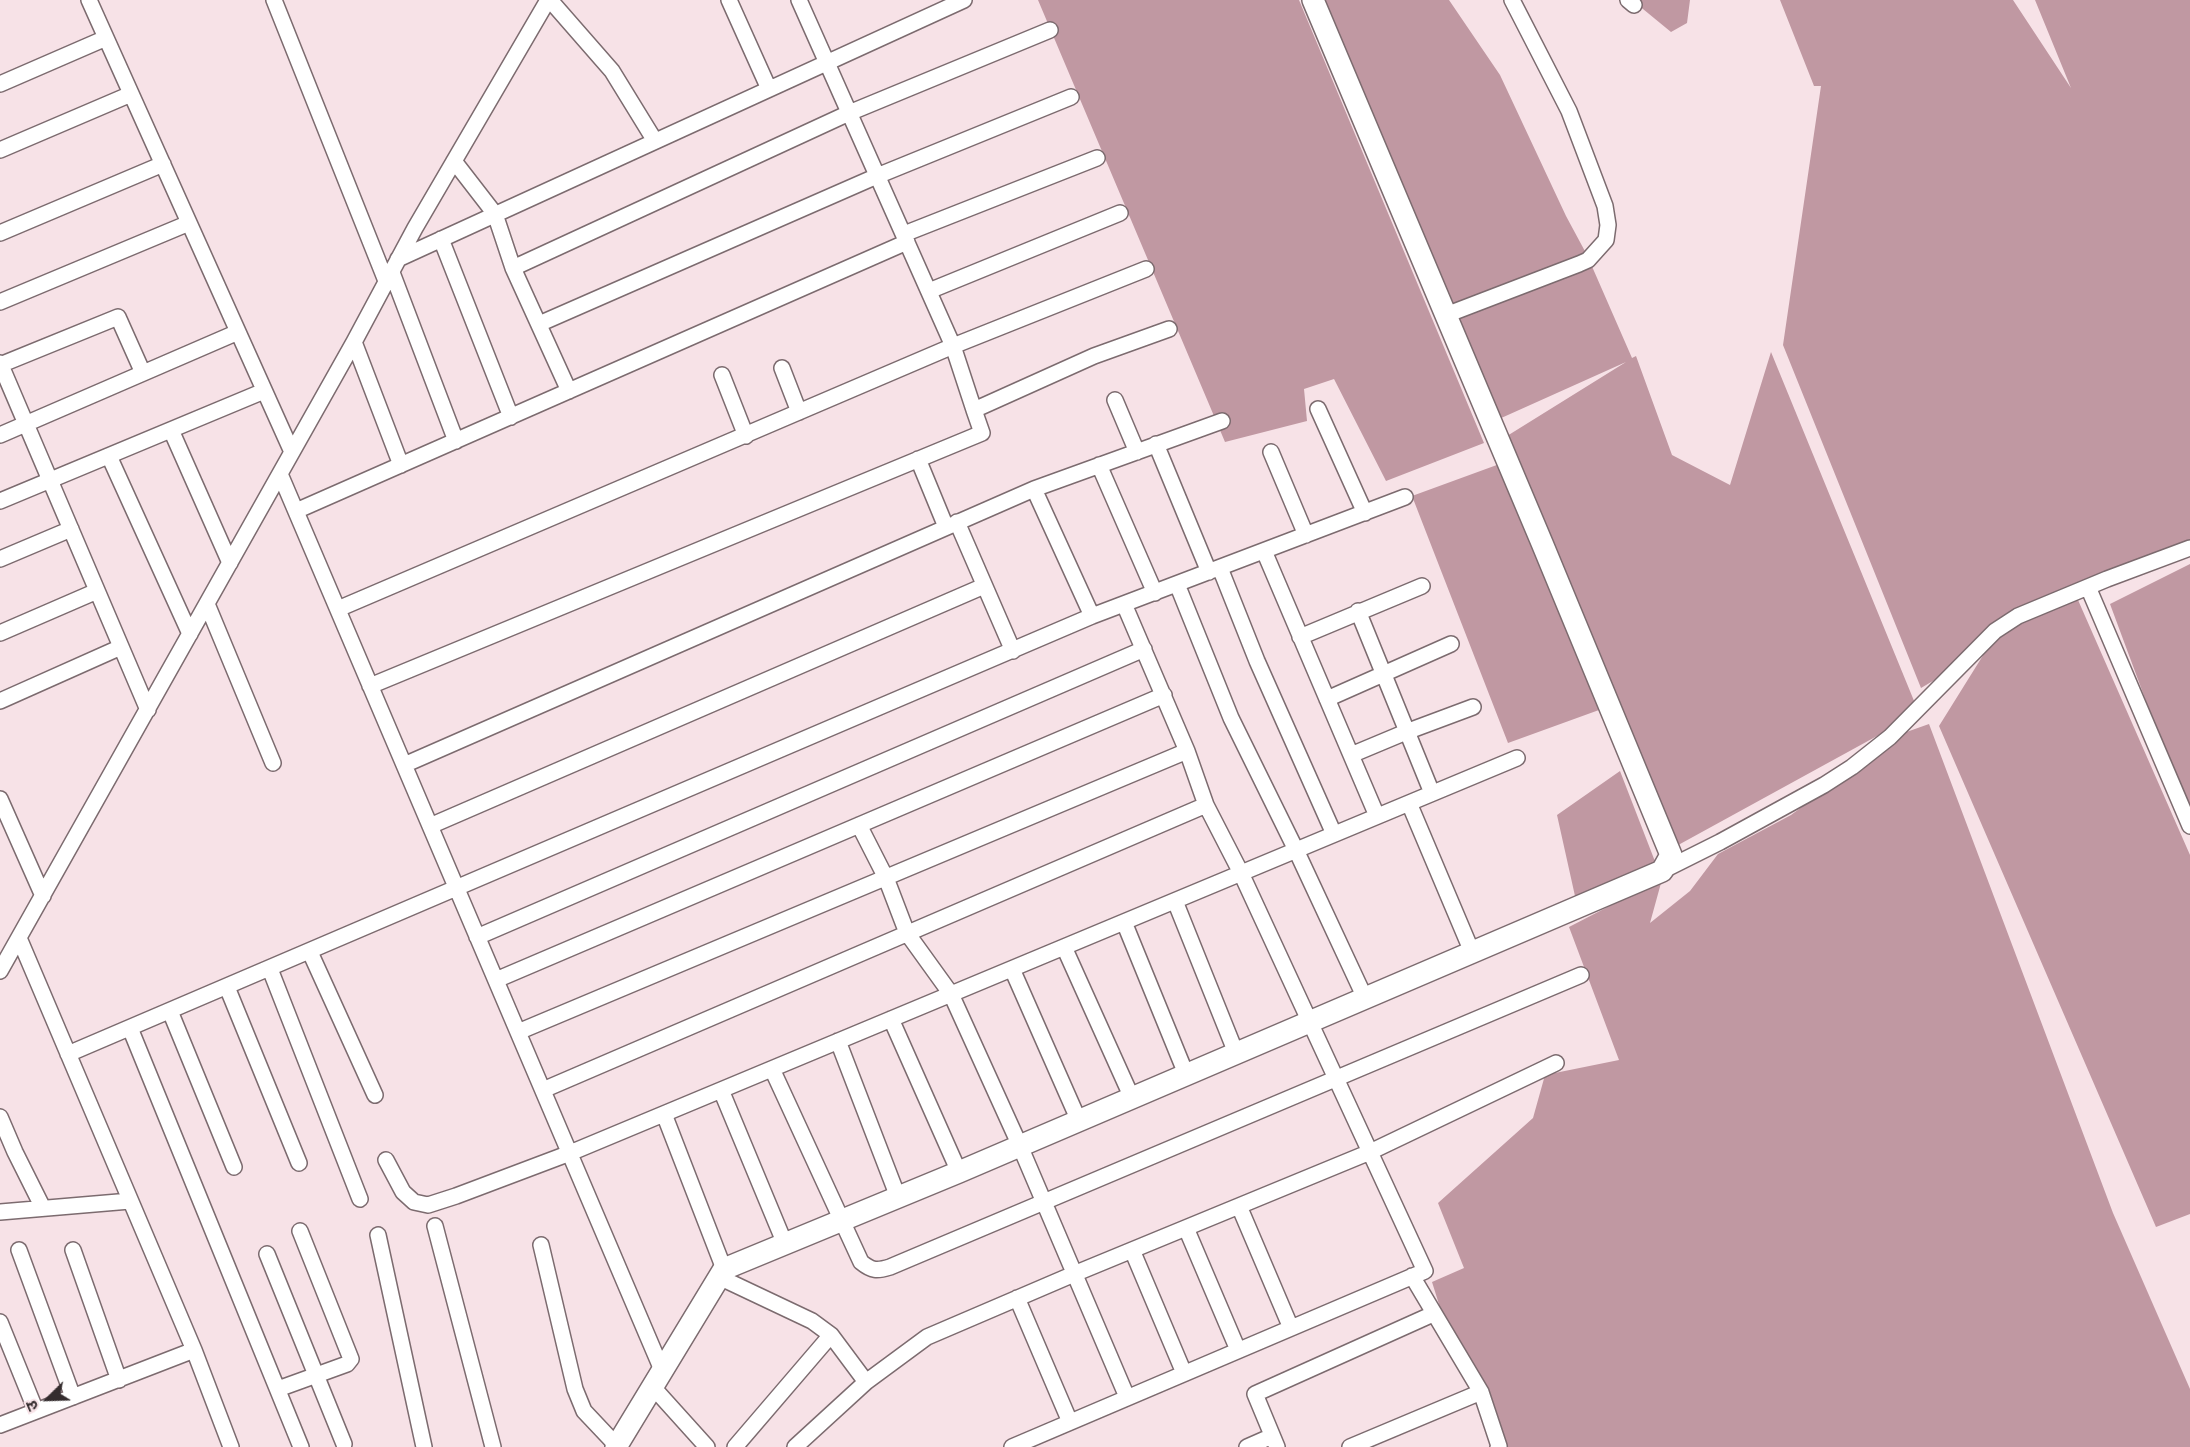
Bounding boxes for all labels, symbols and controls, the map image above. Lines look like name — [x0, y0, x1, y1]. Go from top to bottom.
north arrow — [18, 1369, 78, 1429]
text: उ — [20, 1398, 42, 1414]

